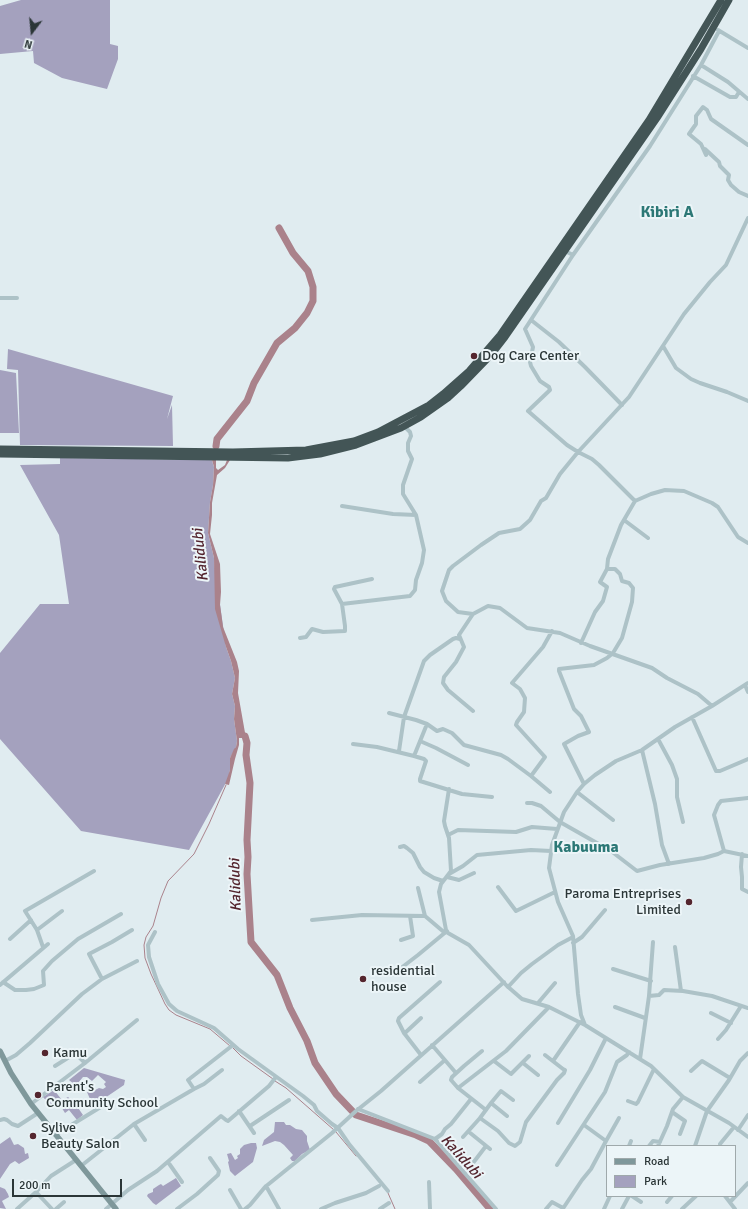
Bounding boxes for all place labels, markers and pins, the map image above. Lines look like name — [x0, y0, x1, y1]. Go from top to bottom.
place label: Dog Care Center — [482, 348, 579, 364]
marker: Dog Care Center — [469, 351, 479, 361]
place label: Paroma Entreprises Limited — [565, 886, 681, 918]
marker: Paroma Entreprises Limited — [684, 897, 694, 907]
place label: residential house — [371, 963, 435, 996]
marker: residential house — [358, 974, 368, 984]
place label: Kamu — [53, 1045, 87, 1061]
marker: Kamu — [40, 1048, 50, 1058]
place label: Parent's Community School — [46, 1079, 158, 1112]
marker: Parent's Community School — [33, 1090, 43, 1100]
place label: Sylive Beauty Salon — [41, 1120, 120, 1152]
marker: Sylive Beauty Salon — [28, 1131, 38, 1141]

